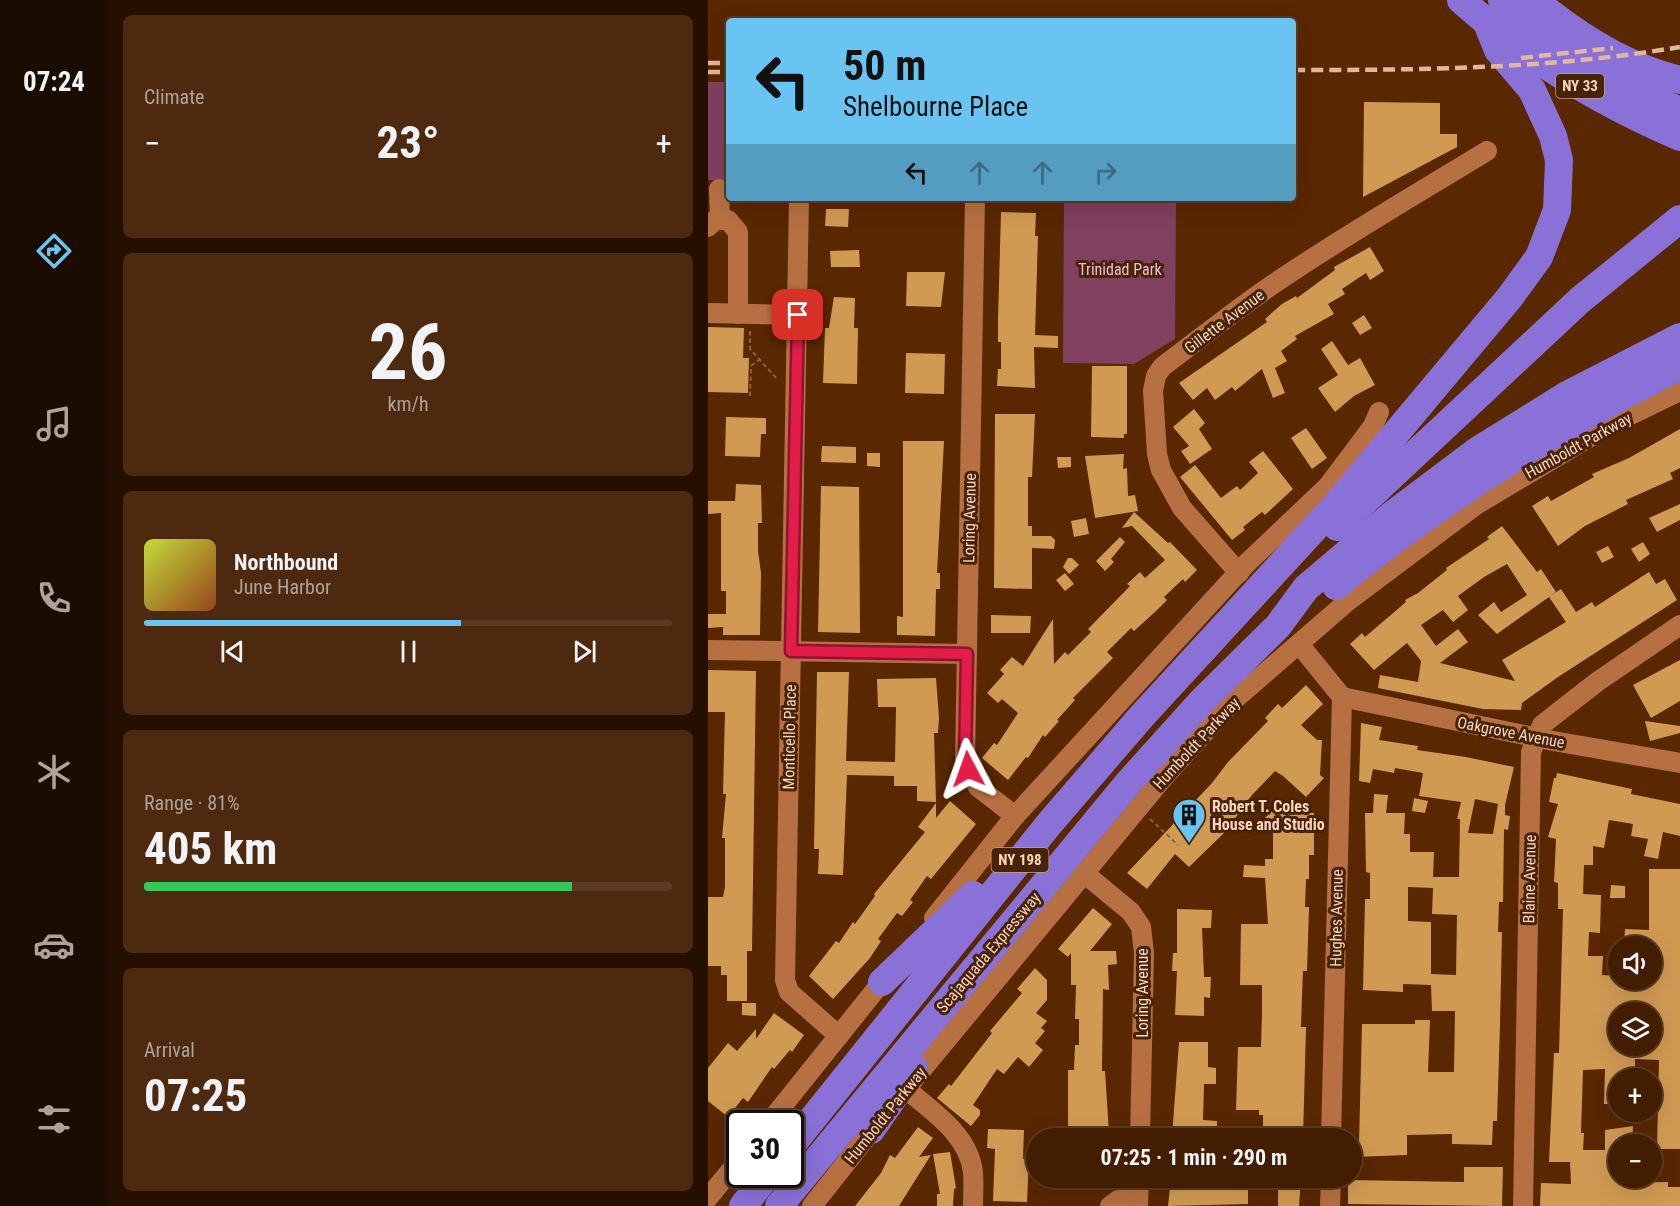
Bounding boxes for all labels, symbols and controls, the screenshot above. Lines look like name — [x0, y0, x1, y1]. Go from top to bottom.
text: 50 m — [843, 41, 926, 90]
icon: left — [744, 42, 822, 120]
text: 07:24 — [23, 66, 85, 98]
road number: NY 33 — [1556, 74, 1604, 98]
text: Climate — [144, 85, 204, 109]
text: Shelbourne Place — [843, 91, 1028, 123]
text: 23° — [377, 116, 440, 169]
text: − — [144, 124, 161, 163]
text: + — [656, 124, 672, 163]
icon: left — [900, 156, 933, 189]
icon: ahead — [963, 156, 996, 189]
icon: ahead — [1026, 156, 1059, 189]
icon: right — [1089, 156, 1122, 189]
icon: directions — [33, 230, 75, 272]
park label: Trinidad Park — [1078, 260, 1163, 279]
street label: Gillette Avenue — [1181, 285, 1268, 357]
pin — [772, 289, 823, 340]
icon: arrive — [781, 298, 814, 331]
text: 26 — [369, 307, 447, 398]
text: km/h — [387, 392, 429, 416]
icon: music — [33, 403, 75, 445]
street label: Humboldt Parkway — [1522, 408, 1635, 483]
street label: Loring Avenue — [959, 473, 980, 563]
text: Northbound — [234, 550, 338, 575]
text: June Harbor — [234, 575, 331, 599]
icon: phone — [33, 577, 75, 619]
icon: previous — [216, 635, 249, 668]
icon: pause — [392, 635, 425, 668]
icon: next — [568, 635, 601, 668]
street label: Monticello Place — [779, 684, 800, 790]
street label: Humboldt Parkway — [1149, 693, 1244, 793]
street label: Oakgrove Avenue — [1456, 713, 1566, 752]
position arrow — [936, 737, 1000, 801]
icon: climate — [33, 751, 75, 793]
text: Range · 81% — [144, 791, 240, 815]
building icon: Robert T. Coles House and Studio — [1171, 797, 1207, 844]
place label: Robert T. Coles House and Studio — [1212, 797, 1325, 834]
text: 405 km — [144, 822, 277, 875]
street label: Blaine Avenue — [1519, 834, 1540, 924]
road number: NY 198 — [992, 848, 1048, 872]
street label: Hughes Avenue — [1326, 869, 1347, 967]
street label: Scajaquada Expressway — [932, 888, 1045, 1016]
icon: car — [33, 924, 75, 966]
map controls — [1608, 936, 1662, 1188]
button: sound — [1608, 936, 1662, 990]
street label: Loring Avenue — [1133, 948, 1152, 1038]
button: layers — [1608, 1002, 1662, 1056]
text: Arrival — [144, 1038, 195, 1062]
street label: Humboldt Parkway — [841, 1063, 930, 1167]
button: + — [1608, 1068, 1662, 1122]
text: 07:25 — [144, 1069, 247, 1122]
icon: filters — [33, 1098, 75, 1140]
speed limit sign: 30 — [726, 1110, 804, 1188]
button: − — [1608, 1134, 1662, 1188]
text: 07:25 · 1 min · 290 m — [1101, 1145, 1287, 1170]

